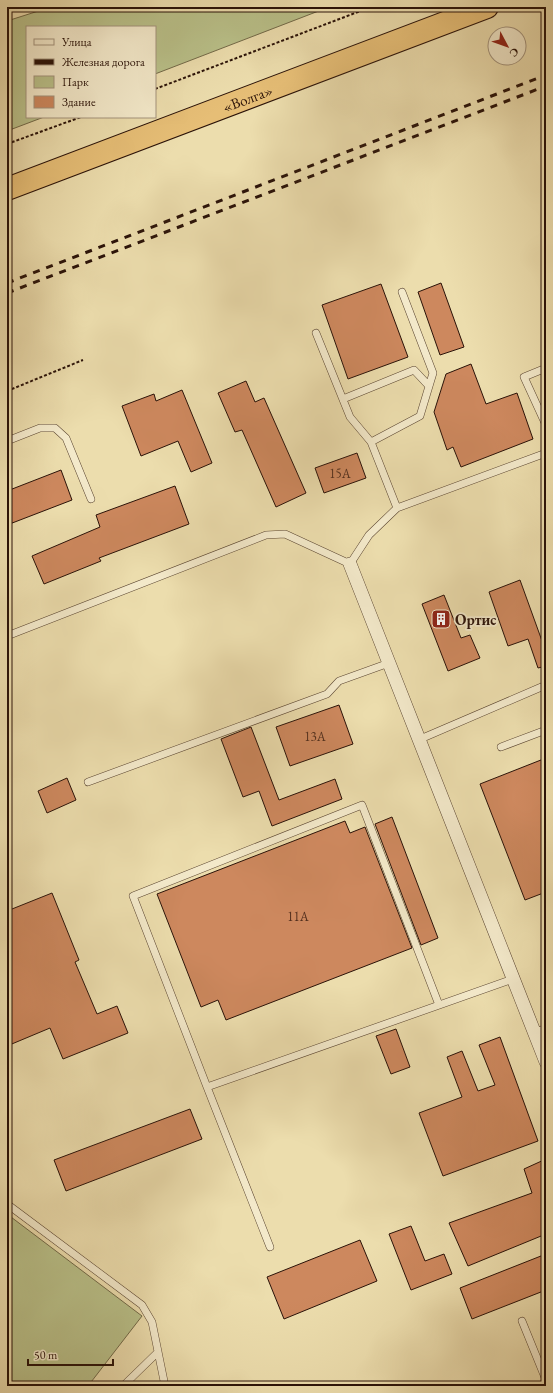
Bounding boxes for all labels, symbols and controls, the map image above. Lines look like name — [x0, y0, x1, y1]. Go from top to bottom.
legend — [26, 26, 156, 118]
north arrow — [487, 26, 527, 66]
text: Улица — [61, 34, 92, 50]
text: С — [507, 45, 522, 60]
text: Железная дорога — [61, 54, 145, 70]
text: Парк — [62, 74, 89, 90]
street label: «Волга» — [219, 80, 275, 116]
text: Здание — [62, 94, 96, 110]
house number: 15А — [329, 465, 352, 482]
building icon: Ортис — [430, 608, 452, 630]
place label: Ортис — [455, 610, 496, 629]
house number: 13А — [304, 728, 327, 745]
house number: 11А — [287, 908, 310, 925]
scale bar — [28, 1341, 113, 1367]
text: 50 m — [34, 1347, 58, 1363]

